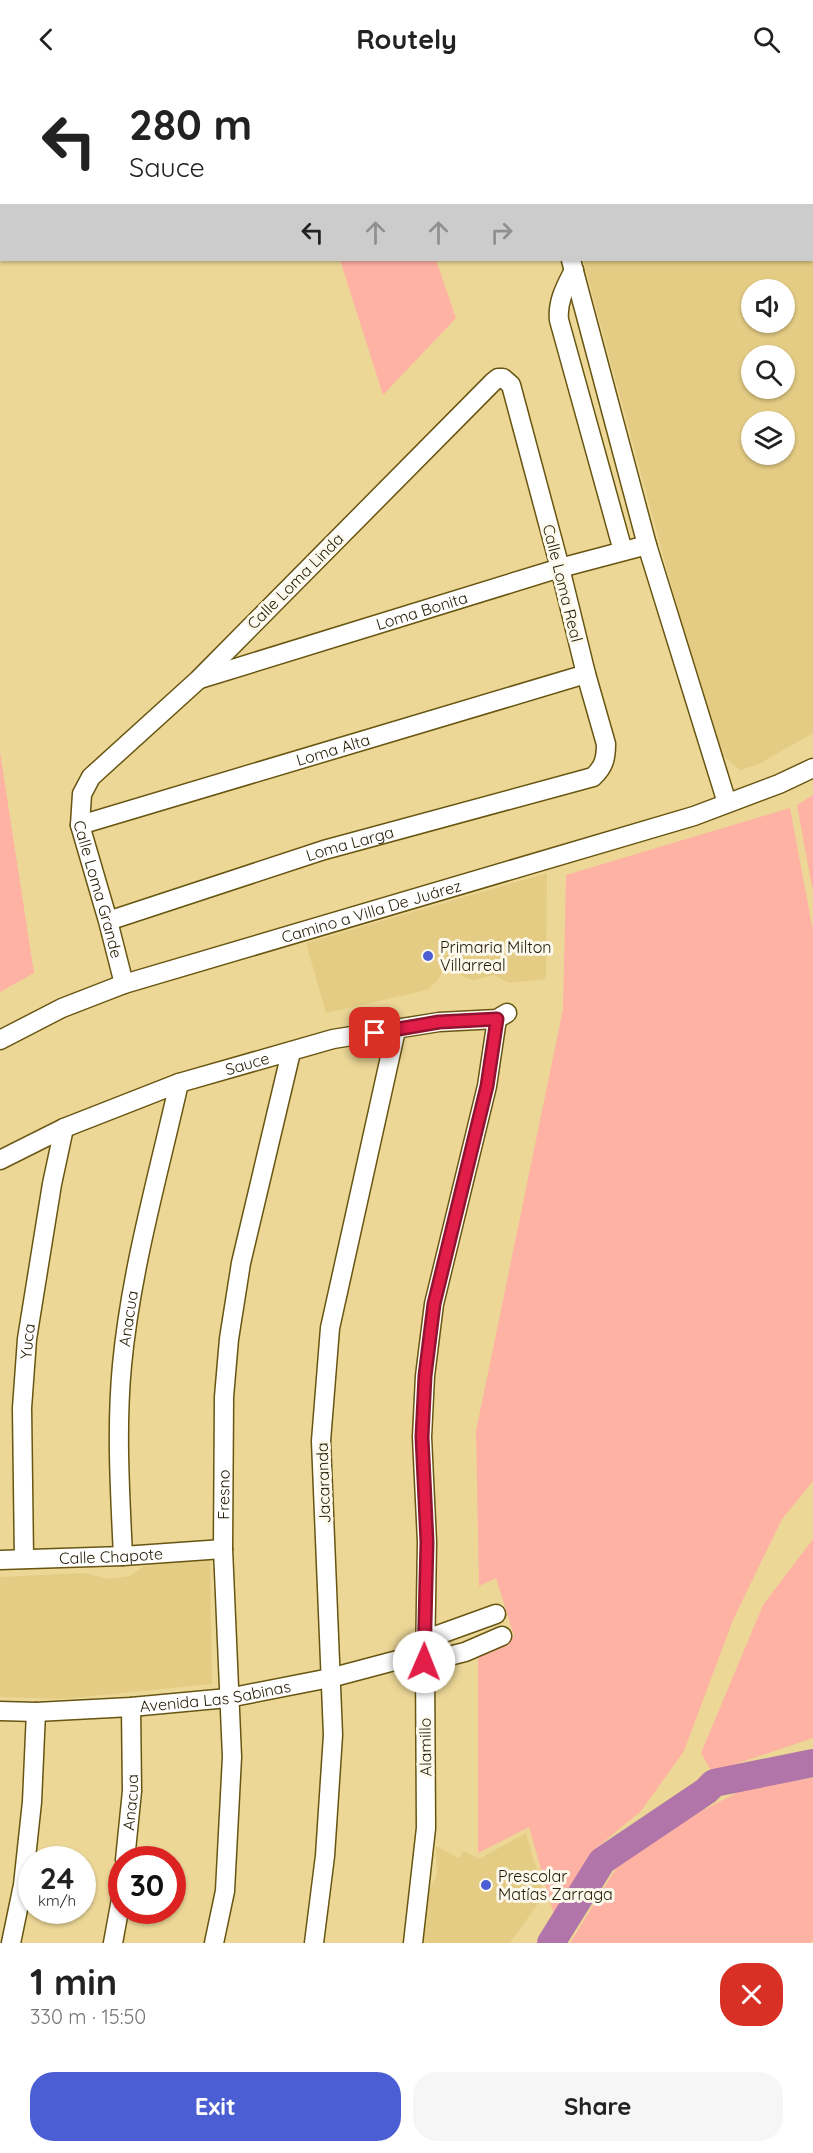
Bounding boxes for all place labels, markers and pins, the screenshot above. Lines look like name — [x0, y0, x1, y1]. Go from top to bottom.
place label: Primaria Milton Villarreal — [440, 937, 552, 975]
marker: Primaria Milton Villarreal — [421, 949, 435, 963]
pin — [349, 1007, 400, 1058]
place label: Prescolar Matías Zarraga — [498, 1866, 613, 1904]
marker: Prescolar Matías Zarraga — [479, 1878, 493, 1892]

